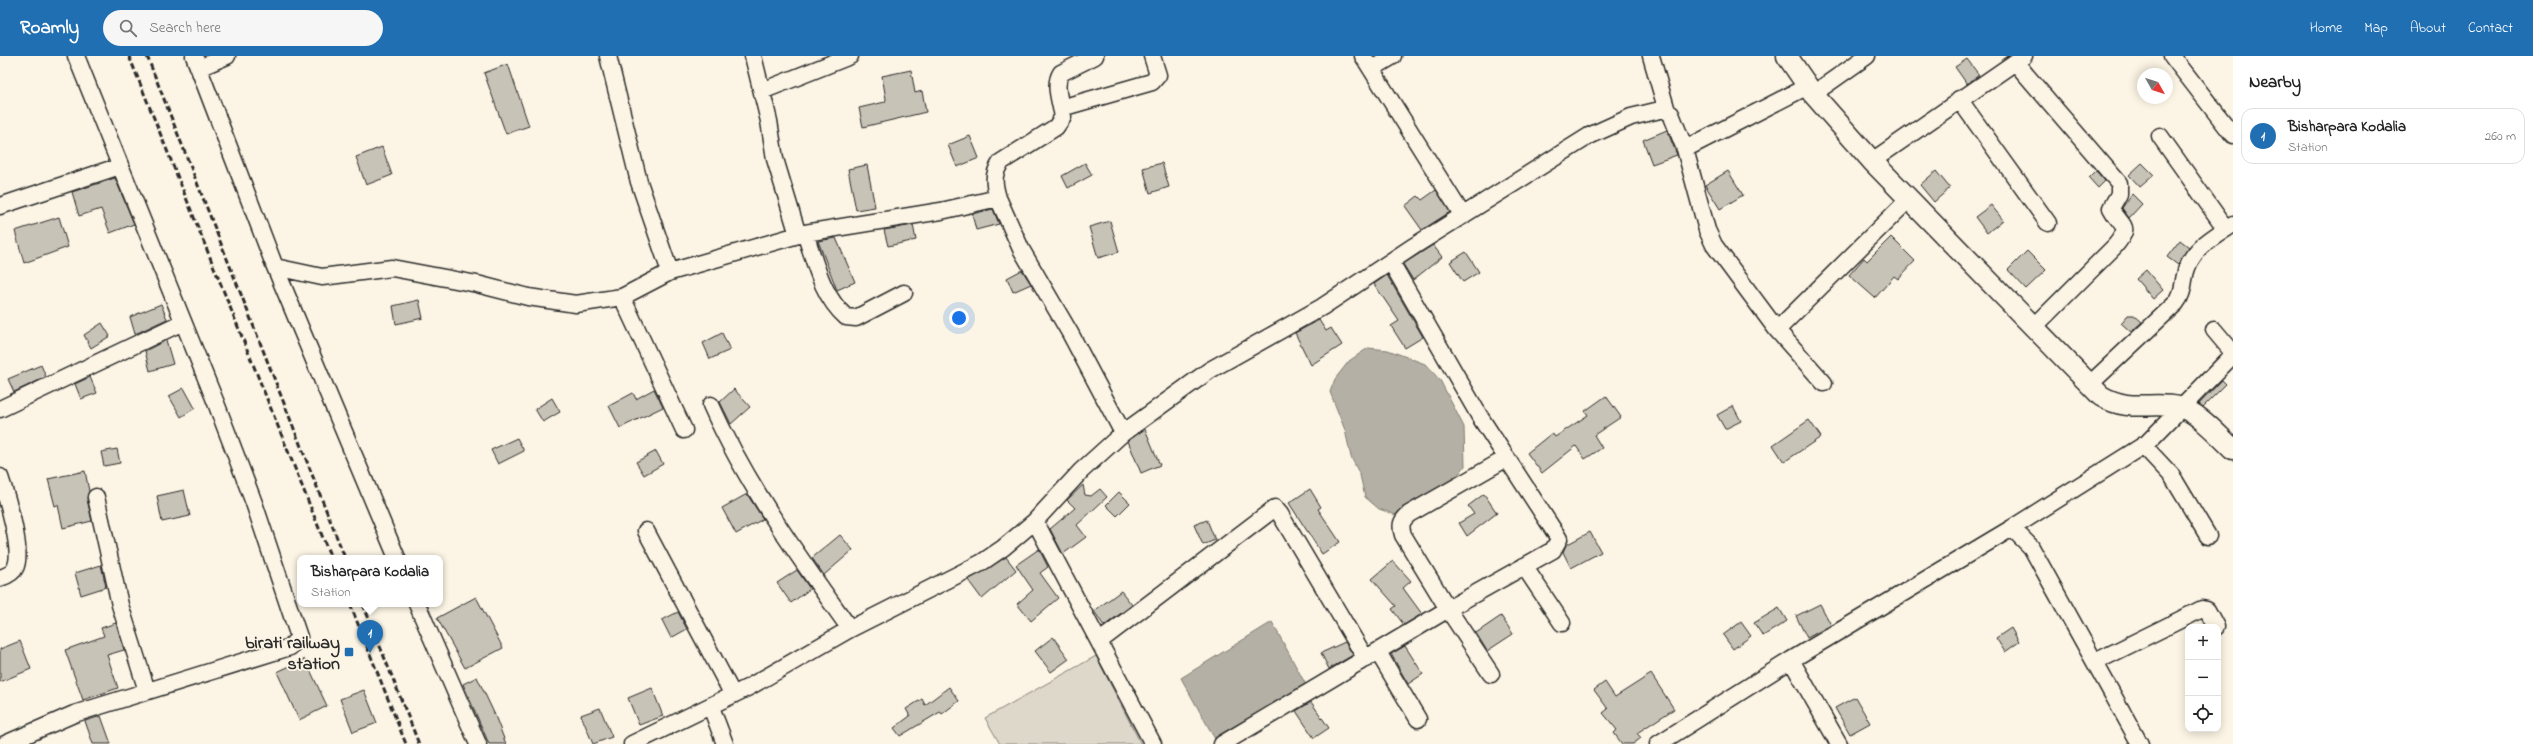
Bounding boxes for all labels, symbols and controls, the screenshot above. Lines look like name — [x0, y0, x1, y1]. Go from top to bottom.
search box — [103, 10, 383, 46]
text: Roamly — [20, 15, 79, 42]
icon: search — [117, 17, 139, 39]
text: Search here — [149, 17, 221, 39]
text: Home — [2310, 18, 2342, 39]
text: Map — [2364, 18, 2388, 39]
text: About — [2410, 18, 2446, 39]
text: Contact — [2468, 18, 2513, 39]
north arrow — [2137, 68, 2173, 104]
text: Nearby — [2249, 70, 2301, 95]
text: Bisharpara Kodalia — [2288, 116, 2406, 138]
text: 1 — [2261, 127, 2265, 146]
text: 260 m — [2485, 127, 2516, 146]
text: Station — [2288, 138, 2328, 157]
your location — [949, 308, 969, 328]
popup — [297, 555, 443, 607]
text: Bisharpara Kodalia — [311, 561, 429, 583]
text: Station — [311, 583, 351, 602]
pin: 1 — [357, 620, 383, 653]
map controls — [2185, 624, 2221, 732]
button: + — [2185, 624, 2221, 660]
place label: birati railway station — [245, 631, 340, 678]
marker: birati railway station — [343, 646, 355, 658]
button: − — [2185, 660, 2221, 696]
button: locate — [2185, 696, 2221, 732]

